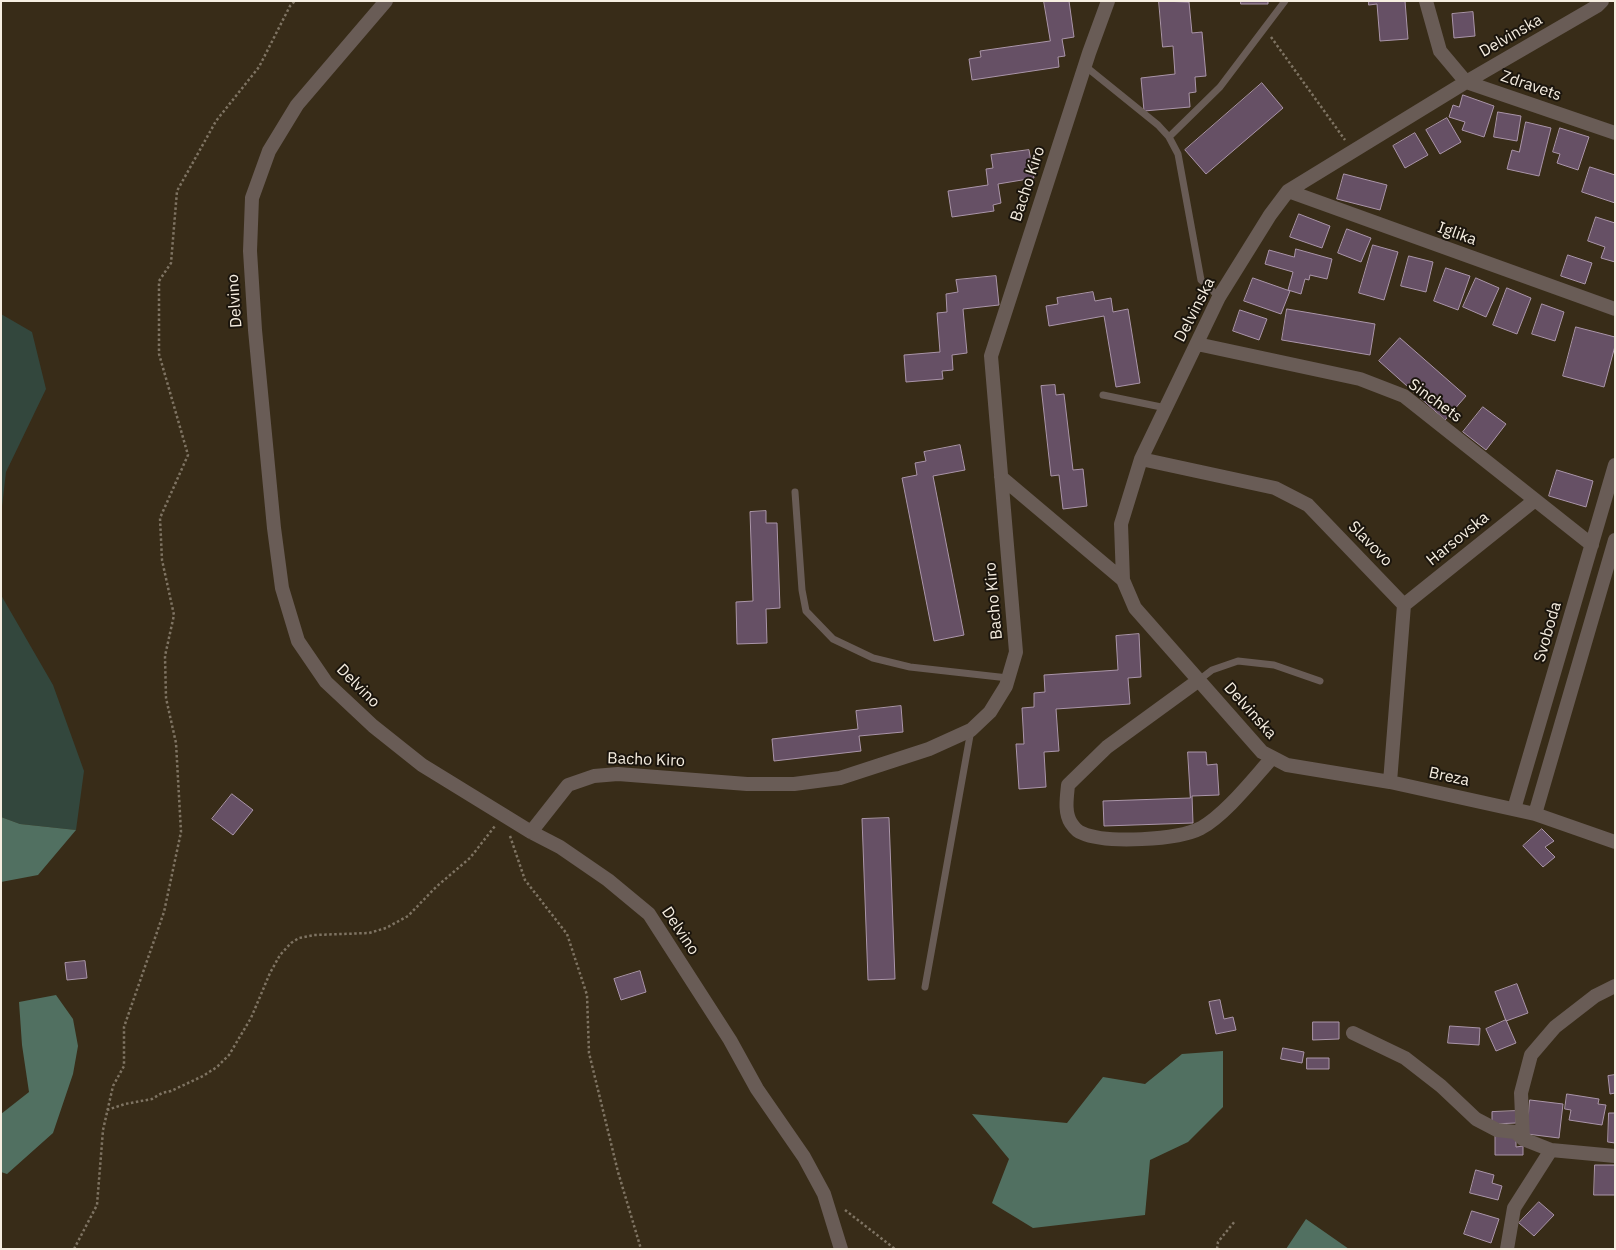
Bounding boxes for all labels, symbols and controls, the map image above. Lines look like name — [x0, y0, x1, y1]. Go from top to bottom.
street label: Delvinska — [1476, 10, 1546, 62]
street label: Zdravets — [1498, 67, 1564, 105]
street label: Bacho Kiro — [1007, 144, 1049, 224]
street label: Iglika — [1435, 218, 1479, 250]
street label: Delvino — [224, 274, 246, 328]
street label: Delvinska — [1171, 275, 1219, 345]
street label: Sinchets — [1404, 375, 1466, 427]
street label: Harsovska — [1423, 508, 1493, 570]
street label: Slavovo — [1344, 517, 1396, 571]
street label: Bacho Kiro — [981, 561, 1007, 641]
street label: Svoboda — [1530, 600, 1566, 664]
street label: Delvino — [332, 660, 384, 712]
street label: Delvinska — [1220, 679, 1280, 743]
street label: Bacho Kiro — [607, 749, 685, 771]
street label: Breza — [1427, 763, 1471, 791]
street label: Delvino — [657, 903, 703, 959]

